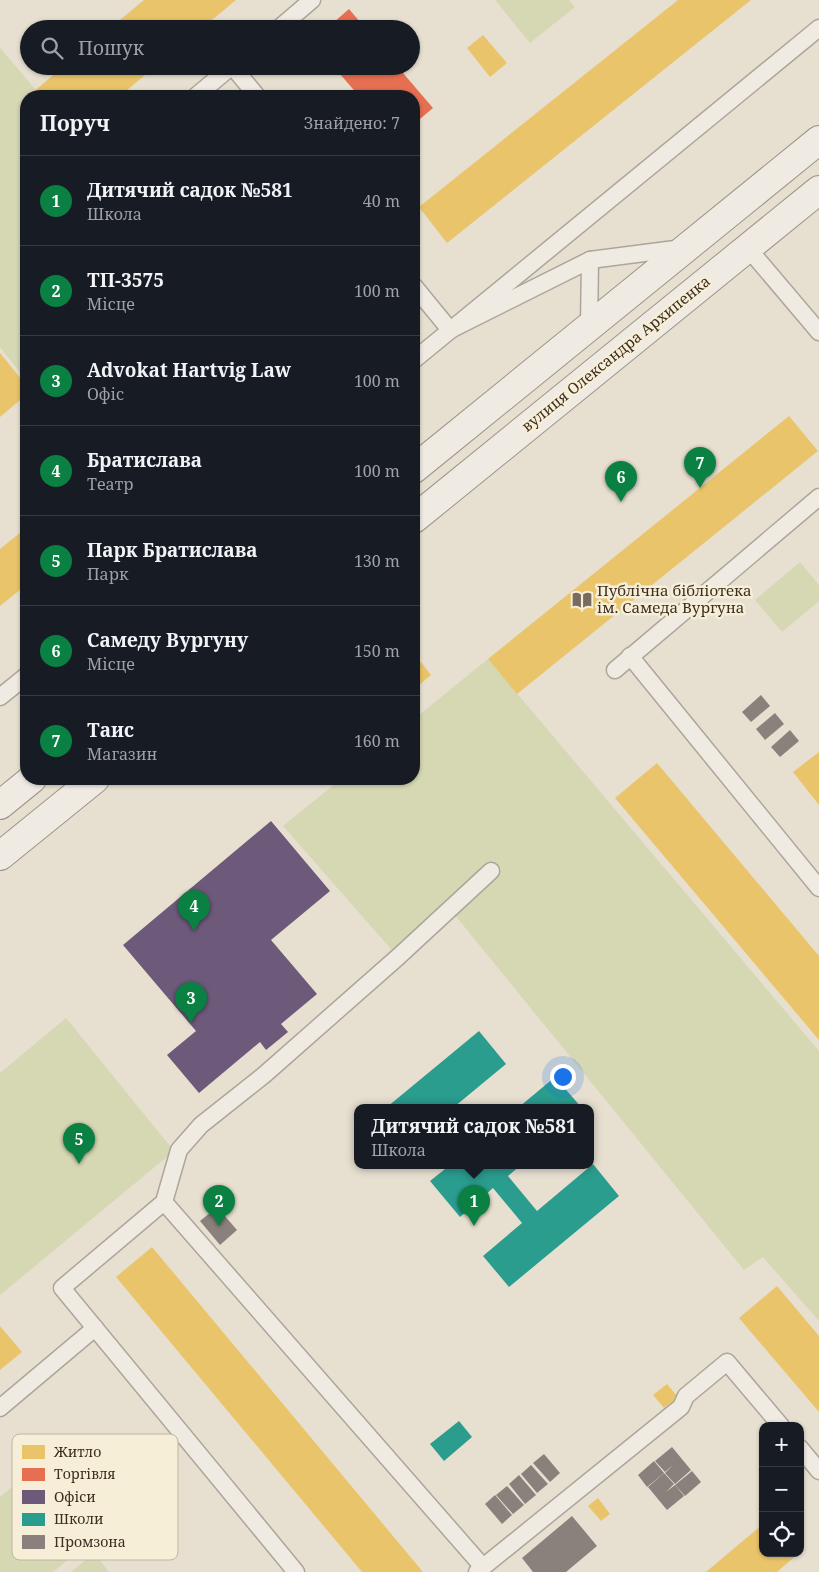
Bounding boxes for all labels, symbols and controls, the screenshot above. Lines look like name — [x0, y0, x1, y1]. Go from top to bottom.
search box — [20, 20, 420, 75]
icon: search — [38, 34, 66, 62]
text: Пошук — [78, 35, 144, 61]
text: Поруч — [40, 109, 110, 137]
text: Знайдено: 7 — [304, 112, 400, 134]
text: Дитячий садок №581 — [87, 177, 293, 203]
text: 1 — [51, 190, 61, 212]
text: 40 m — [363, 190, 400, 212]
text: Школа — [87, 203, 142, 225]
text: ТП-3575 — [87, 267, 164, 293]
street label: вулиця Олександра Архипенка — [517, 271, 714, 436]
text: 2 — [51, 280, 61, 302]
text: 100 m — [354, 280, 400, 302]
text: Місце — [87, 293, 135, 315]
text: Advokat Hartvig Law — [87, 357, 291, 383]
text: 3 — [51, 370, 61, 392]
text: 100 m — [354, 370, 400, 392]
text: Офіс — [87, 383, 124, 405]
text: Братислава — [87, 447, 202, 473]
pin: 7 — [684, 447, 716, 488]
text: 4 — [51, 460, 61, 482]
text: 100 m — [354, 460, 400, 482]
pin: 6 — [605, 461, 637, 502]
text: Театр — [87, 473, 133, 495]
text: Парк Братислава — [87, 537, 258, 563]
text: 5 — [51, 550, 61, 572]
text: 130 m — [354, 550, 400, 572]
text: Парк — [87, 563, 128, 585]
place label: Публічна бібліотека ім. Самеда Вургуна — [597, 580, 752, 617]
library icon: Публічна бібліотека ім. Самеда Вургуна — [571, 589, 593, 611]
text: Самеду Вургуну — [87, 627, 248, 653]
text: 6 — [51, 640, 61, 662]
text: 150 m — [354, 640, 400, 662]
text: Місце — [87, 653, 135, 675]
text: Таис — [87, 717, 134, 743]
text: 7 — [51, 730, 61, 752]
text: 160 m — [354, 730, 400, 752]
text: Магазин — [87, 743, 157, 765]
pin: 4 — [178, 890, 210, 931]
pin: 3 — [175, 982, 207, 1023]
your location — [550, 1064, 576, 1090]
popup — [354, 1104, 594, 1169]
text: Дитячий садок №581 — [371, 1113, 577, 1139]
pin: 5 — [63, 1123, 95, 1164]
text: Школа — [371, 1139, 426, 1161]
pin: 2 — [203, 1185, 235, 1226]
pin: 1 — [458, 1185, 490, 1226]
map controls — [759, 1422, 804, 1557]
button: + — [759, 1422, 804, 1467]
legend — [12, 1434, 178, 1560]
text: Житло — [53, 1442, 101, 1461]
text: Торгівля — [54, 1464, 116, 1483]
button: − — [759, 1467, 804, 1512]
text: Офіси — [54, 1487, 96, 1506]
text: Школи — [54, 1509, 103, 1528]
button: locate — [759, 1512, 804, 1557]
text: Промзона — [54, 1532, 126, 1551]

